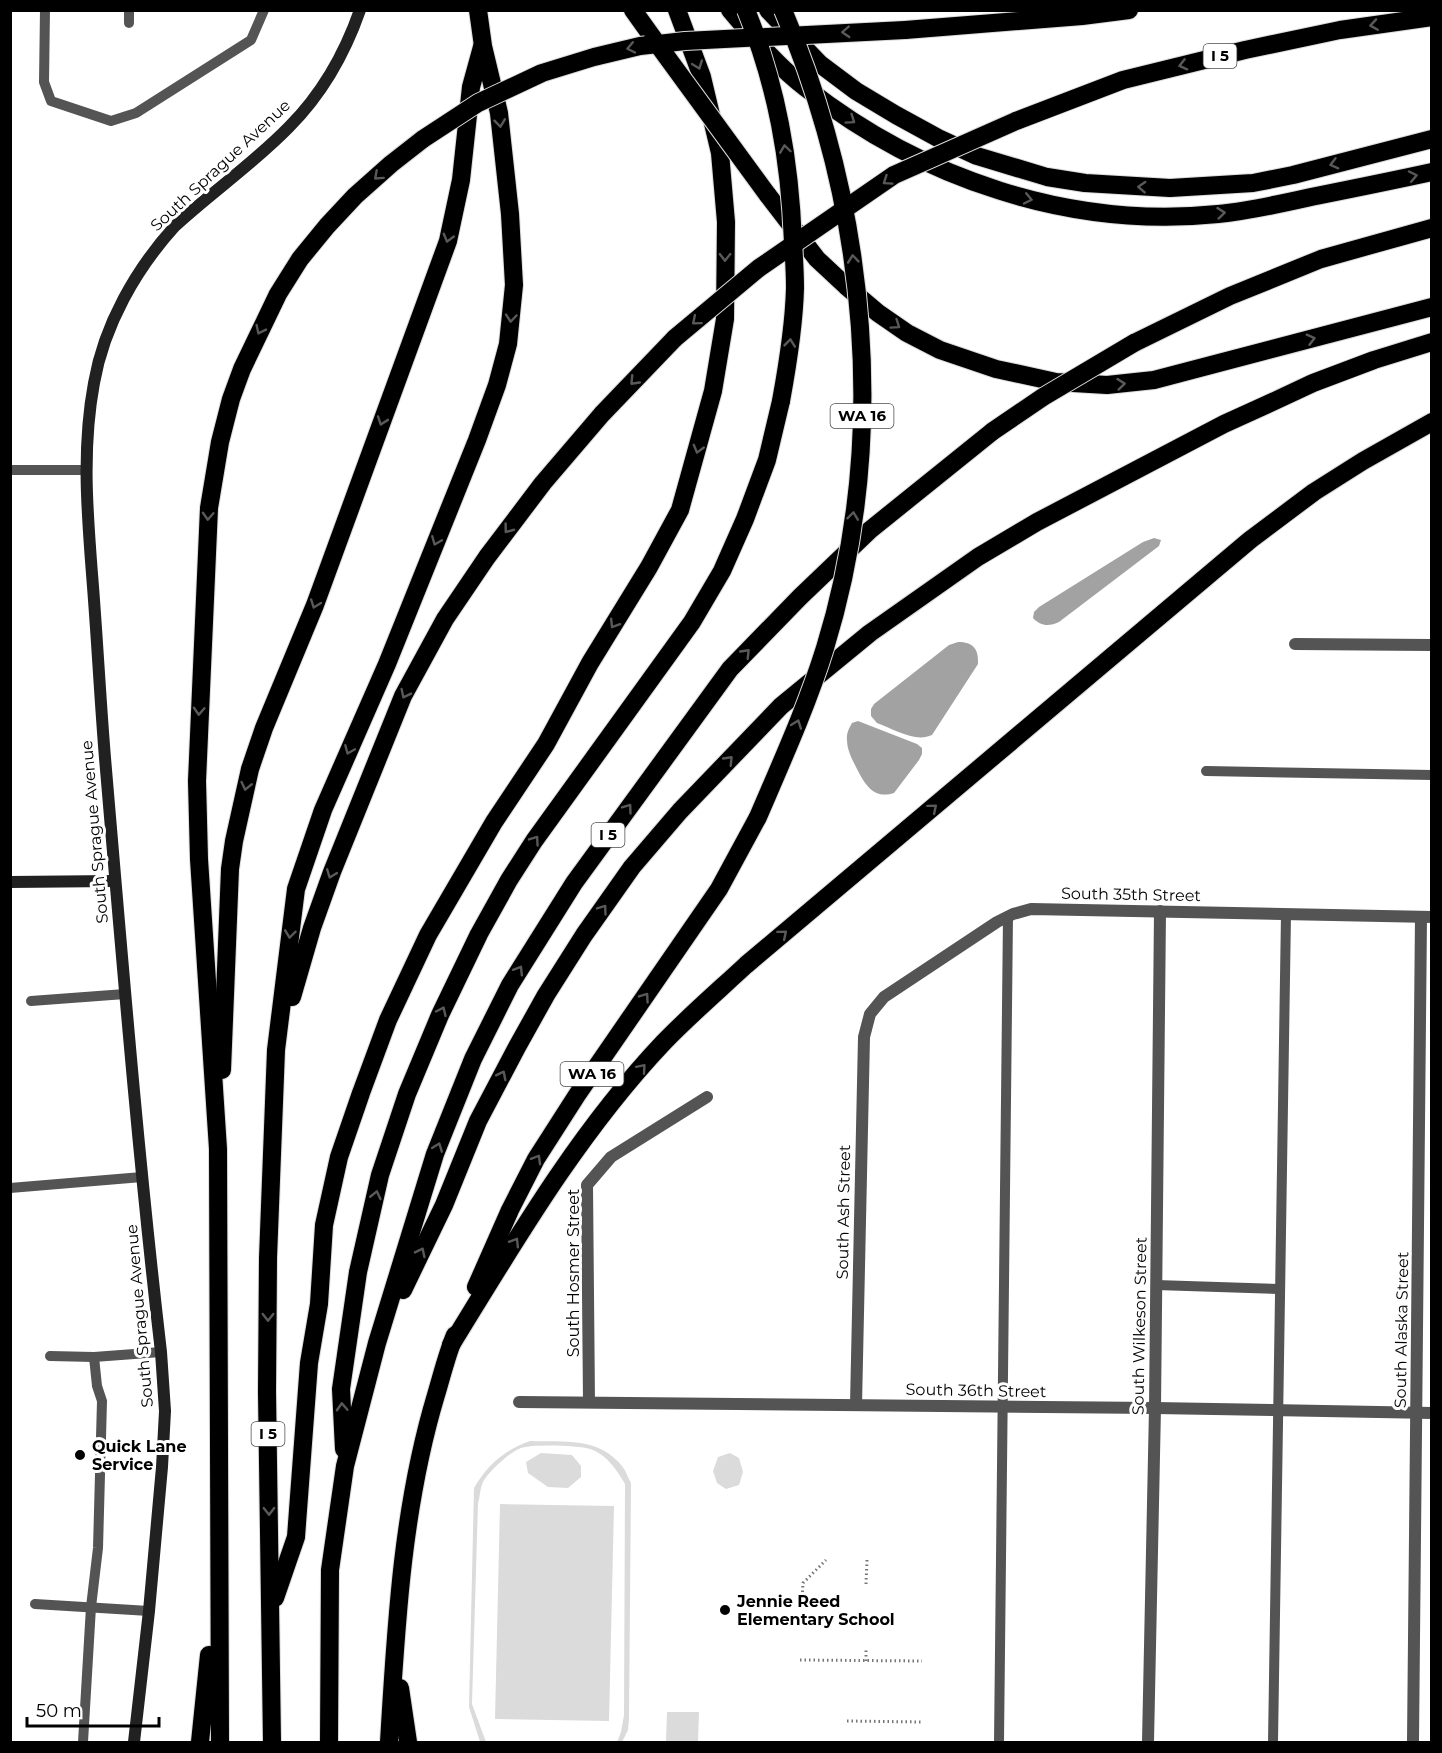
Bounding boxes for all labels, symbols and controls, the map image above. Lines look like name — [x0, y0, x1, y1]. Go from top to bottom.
one-way arrow — [1369, 19, 1378, 31]
one-way arrow — [842, 26, 851, 39]
one-way arrow — [626, 41, 636, 54]
road number: I 5 — [1204, 44, 1236, 68]
one-way arrow — [1178, 58, 1188, 71]
one-way arrow — [691, 59, 704, 70]
street label: South Sprague Avenue — [147, 96, 294, 235]
one-way arrow — [844, 113, 855, 124]
one-way arrow — [493, 119, 506, 128]
one-way arrow — [779, 144, 791, 154]
one-way arrow — [1329, 157, 1339, 170]
one-way arrow — [374, 169, 384, 180]
one-way arrow — [1407, 170, 1417, 183]
one-way arrow — [882, 174, 893, 185]
one-way arrow — [1137, 180, 1146, 193]
one-way arrow — [1022, 192, 1032, 205]
one-way arrow — [1217, 208, 1226, 220]
one-way arrow — [443, 232, 456, 242]
one-way arrow — [719, 253, 731, 262]
one-way arrow — [847, 255, 860, 264]
one-way arrow — [505, 313, 518, 322]
one-way arrow — [692, 313, 703, 324]
one-way arrow — [889, 318, 900, 329]
one-way arrow — [256, 323, 268, 334]
one-way arrow — [1306, 334, 1316, 347]
one-way arrow — [783, 339, 796, 348]
one-way arrow — [630, 374, 641, 384]
one-way arrow — [1117, 378, 1126, 391]
road number: WA 16 — [830, 404, 894, 428]
one-way arrow — [376, 415, 389, 426]
one-way arrow — [692, 444, 705, 454]
one-way arrow — [202, 512, 215, 521]
one-way arrow — [846, 512, 859, 521]
one-way arrow — [504, 522, 515, 533]
one-way arrow — [431, 535, 443, 546]
one-way arrow — [310, 598, 322, 609]
one-way arrow — [610, 618, 622, 628]
one-way arrow — [739, 649, 750, 659]
one-way arrow — [400, 688, 412, 699]
one-way arrow — [193, 706, 206, 715]
one-way arrow — [790, 720, 803, 730]
street label: South Sprague Avenue — [77, 739, 112, 924]
one-way arrow — [344, 743, 356, 754]
one-way arrow — [721, 756, 732, 767]
one-way arrow — [241, 781, 254, 791]
one-way arrow — [621, 803, 632, 814]
one-way arrow — [926, 805, 937, 816]
road number: I 5 — [592, 823, 624, 847]
one-way arrow — [528, 836, 539, 847]
one-way arrow — [326, 868, 338, 879]
street label: South 35th Street — [1061, 884, 1202, 905]
one-way arrow — [596, 904, 607, 915]
one-way arrow — [284, 930, 297, 939]
one-way arrow — [776, 930, 787, 941]
one-way arrow — [512, 966, 524, 976]
one-way arrow — [638, 993, 649, 1004]
one-way arrow — [434, 1007, 446, 1018]
road number: WA 16 — [560, 1062, 624, 1086]
one-way arrow — [635, 1064, 646, 1075]
one-way arrow — [495, 1071, 506, 1082]
one-way arrow — [431, 1142, 444, 1152]
street label: South Ash Street — [833, 1144, 854, 1280]
one-way arrow — [530, 1155, 541, 1165]
street label: South Hosmer Street — [564, 1188, 583, 1357]
one-way arrow — [368, 1190, 381, 1200]
street label: South Sprague Avenue — [122, 1223, 157, 1408]
street label: South Wilkeson Street — [1128, 1236, 1151, 1415]
one-way arrow — [507, 1238, 519, 1248]
one-way arrow — [414, 1248, 426, 1259]
street label: South Alaska Street — [1391, 1251, 1412, 1408]
one-way arrow — [262, 1312, 274, 1321]
street label: South 36th Street — [905, 1380, 1047, 1401]
one-way arrow — [336, 1403, 349, 1412]
road number: I 5 — [252, 1422, 284, 1446]
place label: Quick Lane Service — [92, 1437, 187, 1474]
marker: Quick Lane Service — [73, 1448, 87, 1462]
one-way arrow — [263, 1507, 276, 1516]
place label: Jennie Reed Elementary School — [736, 1592, 895, 1629]
marker: Jennie Reed Elementary School — [718, 1603, 732, 1617]
scale bar — [27, 1690, 159, 1728]
text: 50 m — [36, 1700, 82, 1722]

